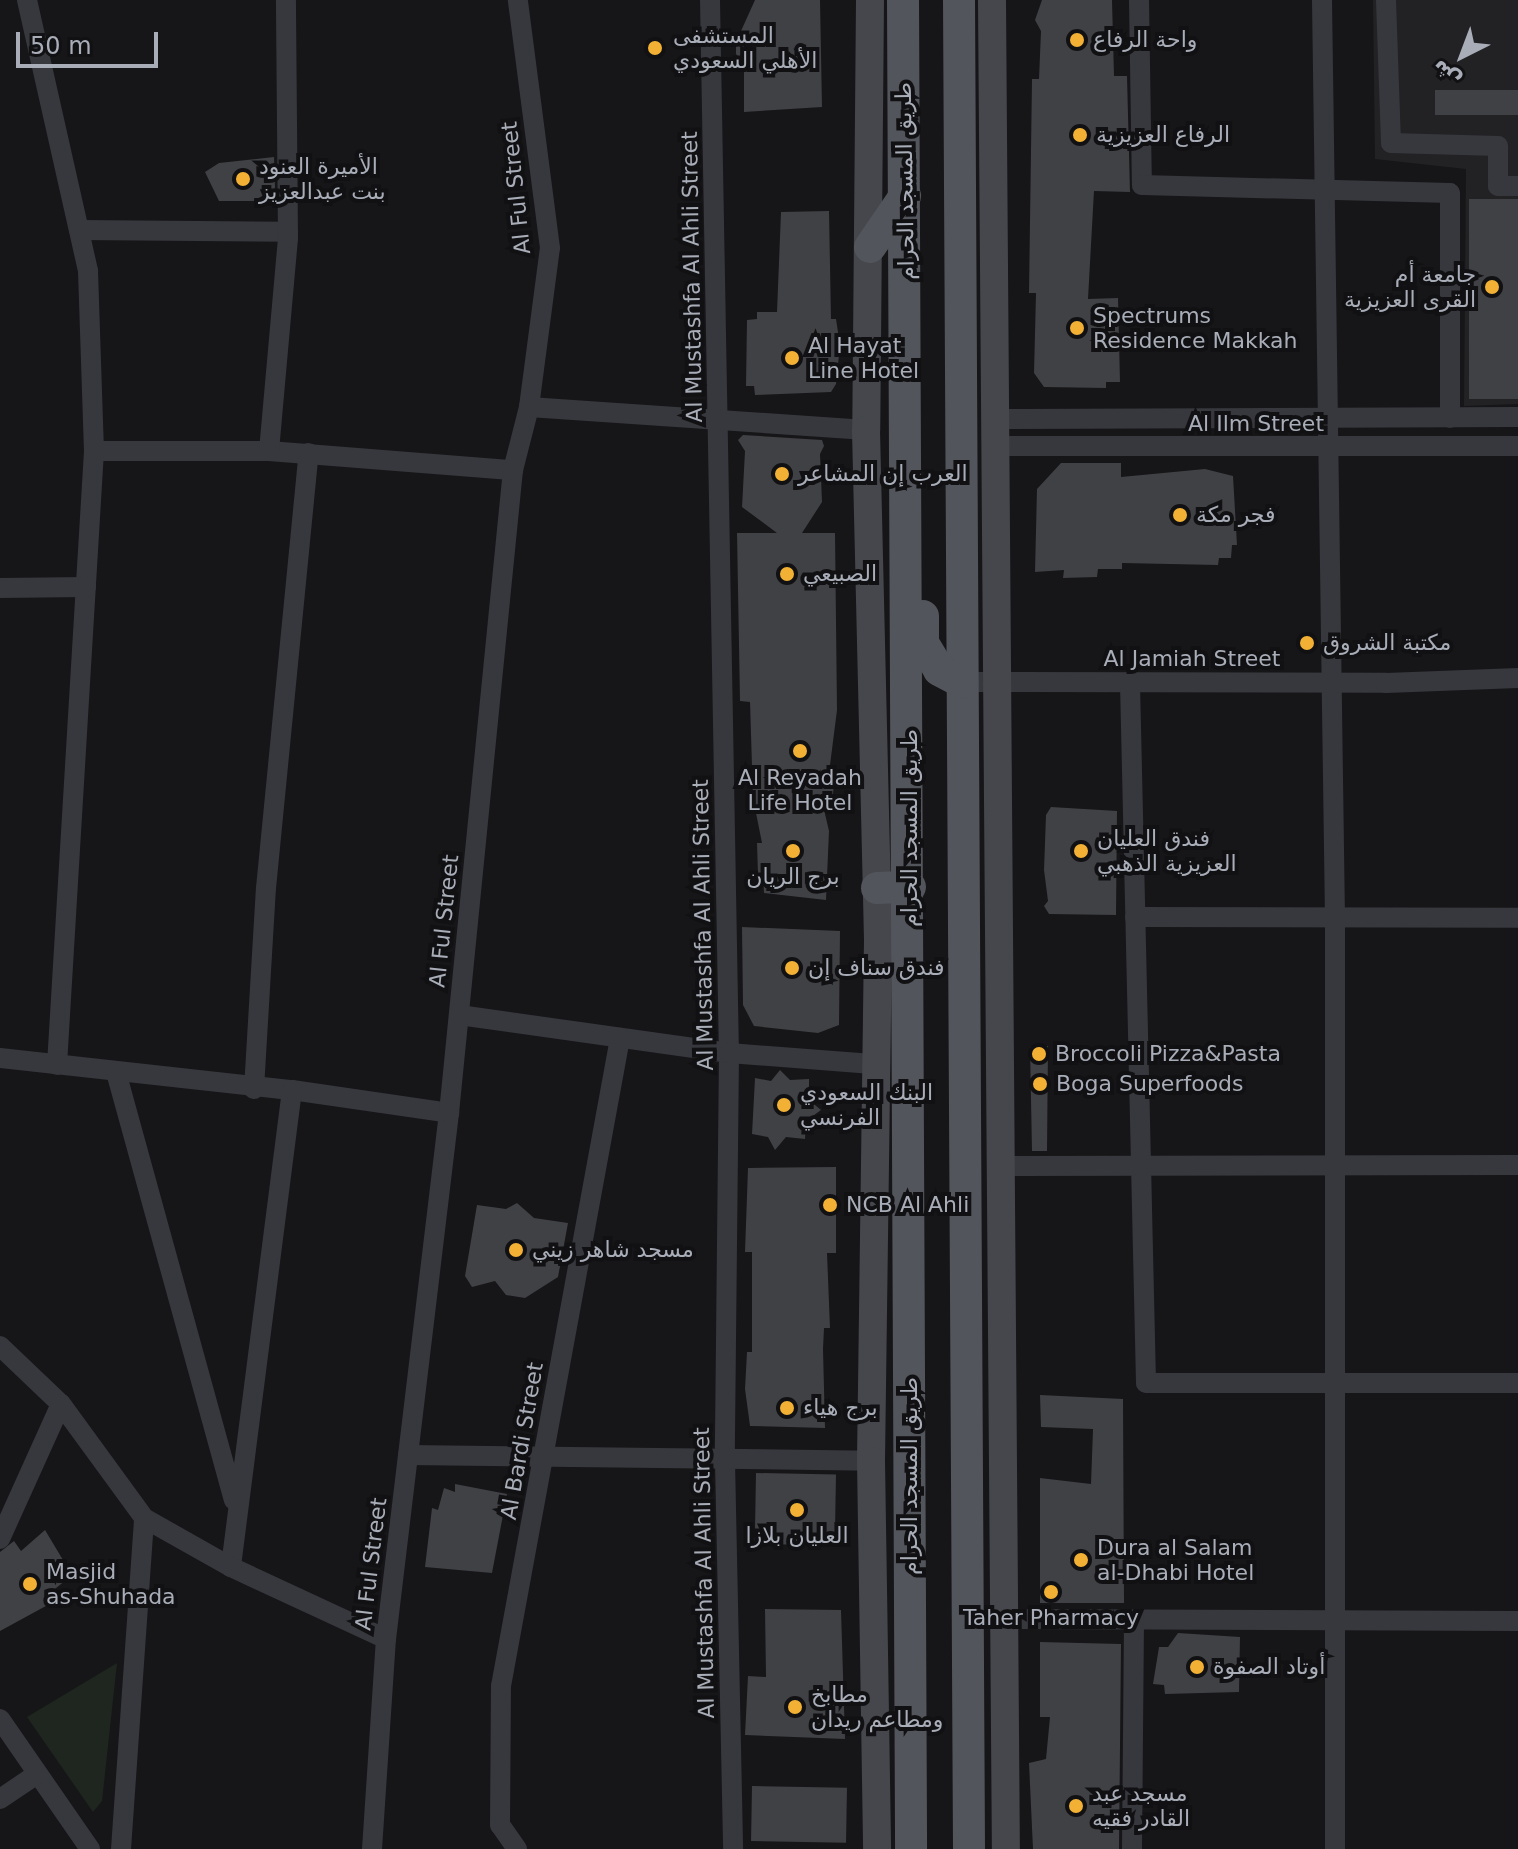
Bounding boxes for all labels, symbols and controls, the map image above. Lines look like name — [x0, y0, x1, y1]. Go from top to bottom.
scale bar — [20, 16, 162, 66]
north arrow — [1422, 16, 1502, 96]
place label: المستشفى الأهلي السعودي — [673, 22, 817, 74]
place label: واحة الرفاع — [1093, 27, 1197, 53]
marker: واحة الرفاع — [1068, 31, 1086, 49]
text: 50 m — [30, 32, 92, 60]
marker: المستشفى الأهلي السعودي — [644, 37, 666, 59]
text: ش — [1426, 55, 1465, 94]
street label: طريق المسجد الحرام — [890, 82, 920, 280]
street label: Al Ful Street — [496, 120, 536, 256]
place label: الرفاع العزيزية — [1096, 122, 1230, 148]
marker: الرفاع العزيزية — [1071, 126, 1089, 144]
street label: Al Mustashfa Al Ahli Street — [676, 131, 708, 423]
place label: الأميرة العنود بنت عبدالعزيز — [259, 153, 386, 204]
marker: الأميرة العنود بنت عبدالعزيز — [234, 170, 252, 188]
place label: جامعة أم القرى العزيزية — [1344, 261, 1476, 312]
marker: جامعة أم القرى العزيزية — [1483, 278, 1501, 296]
place label: Spectrums Residence Makkah — [1093, 302, 1297, 354]
marker: Spectrums Residence Makkah — [1068, 319, 1086, 337]
place label: Al Hayat Line Hotel — [808, 332, 919, 384]
marker: Al Hayat Line Hotel — [783, 349, 801, 367]
street label: Al Ilm Street — [1188, 411, 1324, 437]
place label: العرب إن المشاعر — [798, 461, 968, 487]
marker: العرب إن المشاعر — [773, 465, 791, 483]
place label: فجر مكة — [1196, 502, 1276, 528]
marker: فجر مكة — [1171, 506, 1189, 524]
place label: الصبيعي — [803, 561, 877, 587]
marker: الصبيعي — [778, 565, 796, 583]
place label: مكتبة الشروق — [1323, 630, 1451, 656]
marker: مكتبة الشروق — [1298, 634, 1316, 652]
street label: Al Jamiah Street — [1104, 646, 1280, 672]
street label: طريق المسجد الحرام — [897, 729, 923, 927]
marker: Al Reyadah Life Hotel — [791, 742, 809, 760]
place label: Al Reyadah Life Hotel — [738, 764, 862, 816]
street label: Al Mustashfa Al Ahli Street — [687, 779, 719, 1071]
place label: فندق العليان العزيزية الذهبي — [1097, 825, 1237, 876]
marker: برج الريان — [784, 842, 802, 860]
marker: فندق العليان العزيزية الذهبي — [1072, 842, 1090, 860]
street label: Al Ful Street — [424, 853, 464, 989]
place label: برج الريان — [746, 864, 840, 890]
place label: فندق سناف إن — [808, 955, 945, 981]
marker: فندق سناف إن — [783, 959, 801, 977]
place label: Broccoli Pizza&Pasta — [1055, 1041, 1281, 1067]
marker: Broccoli Pizza&Pasta — [1030, 1045, 1048, 1063]
place label: Boga Superfoods — [1056, 1071, 1244, 1097]
marker: Boga Superfoods — [1031, 1075, 1049, 1093]
place label: البنك السعودي الفرنسي — [800, 1079, 933, 1130]
marker: البنك السعودي الفرنسي — [775, 1096, 793, 1114]
place label: NCB Al Ahli — [846, 1192, 969, 1218]
marker: NCB Al Ahli — [821, 1196, 839, 1214]
place label: مسجد شاهر زيني — [532, 1237, 694, 1263]
marker: مسجد شاهر زيني — [507, 1241, 525, 1259]
street label: Al Bardi Street — [495, 1360, 549, 1522]
street label: طريق المسجد الحرام — [897, 1377, 923, 1575]
place label: برج هياء — [803, 1395, 878, 1421]
marker: برج هياء — [778, 1399, 796, 1417]
street label: Al Mustashfa Al Ahli Street — [688, 1427, 720, 1719]
street label: Al Ful Street — [350, 1496, 392, 1632]
marker: العليان بلازا — [788, 1501, 806, 1519]
place label: العليان بلازا — [745, 1523, 849, 1549]
place label: Dura al Salam al-Dhabi Hotel — [1097, 1534, 1254, 1586]
marker: Dura al Salam al-Dhabi Hotel — [1072, 1551, 1090, 1569]
place label: Masjid as-Shuhada — [46, 1558, 176, 1610]
marker: Masjid as-Shuhada — [21, 1575, 39, 1593]
marker: Taher Pharmacy — [1042, 1583, 1060, 1601]
place label: Taher Pharmacy — [963, 1605, 1139, 1631]
place label: أوتاد الصفوة — [1213, 1654, 1325, 1680]
marker: أوتاد الصفوة — [1188, 1658, 1206, 1676]
place label: مطابخ ومطاعم ريدان — [811, 1681, 943, 1732]
marker: مطابخ ومطاعم ريدان — [786, 1698, 804, 1716]
place label: مسجد عبد القادر فقيه — [1092, 1780, 1190, 1832]
marker: مسجد عبد القادر فقيه — [1067, 1797, 1085, 1815]

